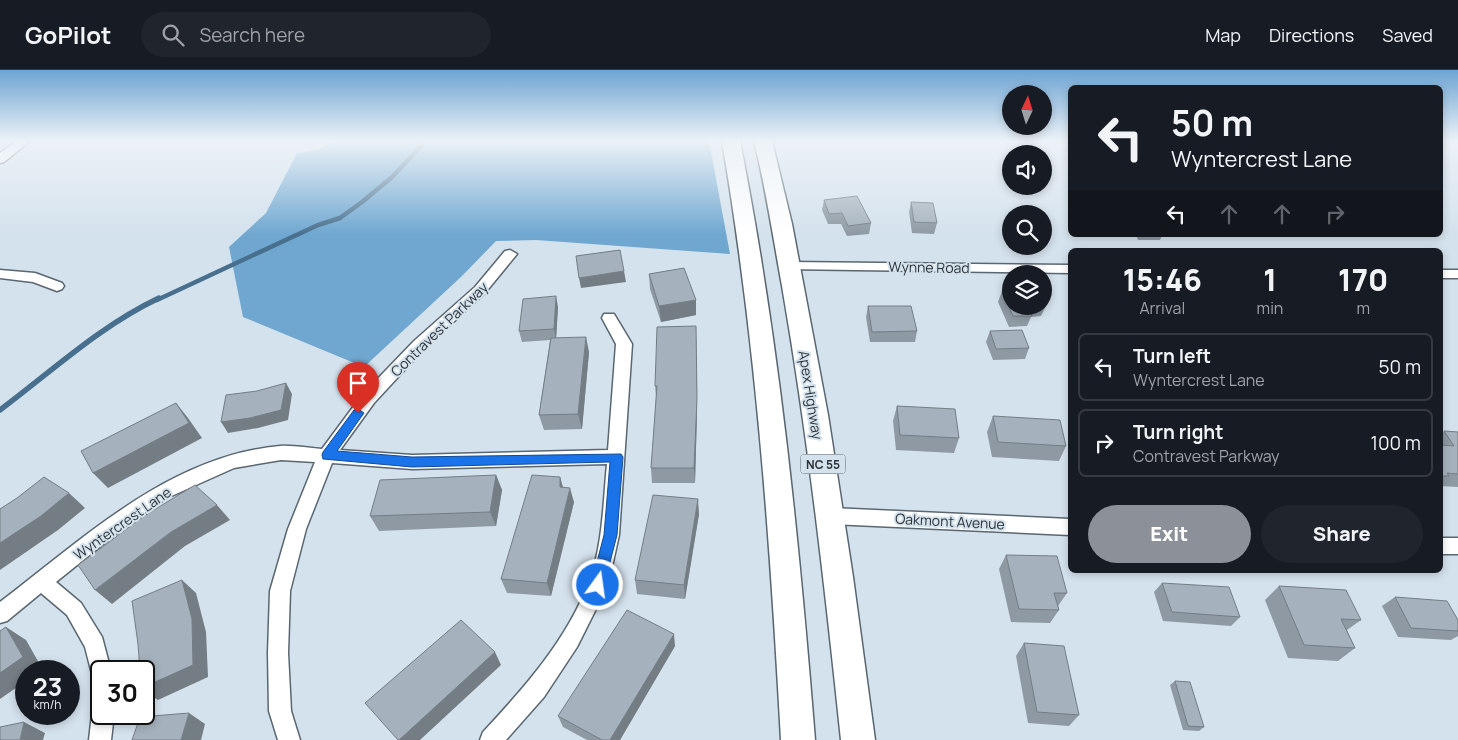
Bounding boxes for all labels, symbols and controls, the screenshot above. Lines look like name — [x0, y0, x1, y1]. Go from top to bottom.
search box — [141, 12, 491, 57]
text: GoPilot — [25, 18, 111, 51]
icon: search — [159, 21, 187, 49]
text: Search here — [199, 22, 305, 48]
text: Map — [1205, 23, 1241, 47]
text: Directions — [1269, 23, 1354, 47]
text: Saved — [1382, 23, 1433, 47]
north arrow — [1002, 85, 1052, 135]
map controls — [1002, 85, 1052, 315]
text: 50 m — [1171, 99, 1253, 147]
icon: left — [1088, 105, 1153, 170]
text: Wyntercrest Lane — [1171, 144, 1352, 174]
button: sound — [1002, 145, 1052, 195]
icon: left — [1162, 200, 1190, 228]
icon: ahead — [1215, 200, 1243, 228]
icon: ahead — [1268, 200, 1296, 228]
icon: right — [1321, 200, 1349, 228]
button: search — [1002, 205, 1052, 255]
street label: Wynne Road — [888, 257, 970, 277]
text: 15:46 — [1123, 259, 1202, 300]
text: 1 — [1263, 259, 1277, 300]
text: 170 — [1338, 259, 1388, 300]
button: layers — [1002, 265, 1052, 315]
street label: Contravest Parkway — [386, 277, 492, 380]
text: Arrival — [1139, 297, 1185, 319]
text: min — [1257, 297, 1283, 319]
text: m — [1356, 297, 1370, 319]
text: Turn left — [1133, 343, 1211, 369]
street label: Apex Highway — [795, 349, 827, 441]
icon: left — [1090, 353, 1118, 381]
text: 50 m — [1379, 354, 1421, 380]
pin — [337, 362, 379, 413]
icon: arrive — [344, 369, 372, 397]
text: Wyntercrest Lane — [1133, 369, 1265, 391]
text: Turn right — [1133, 419, 1223, 445]
icon: right — [1090, 429, 1118, 457]
text: 100 m — [1370, 430, 1421, 456]
text: Contravest Parkway — [1133, 445, 1280, 467]
road number: NC 55 — [800, 454, 846, 474]
street label: Wyntercrest Lane — [69, 482, 175, 564]
button: Exit — [1088, 505, 1251, 563]
button: Share — [1261, 505, 1423, 563]
street label: Oakmont Avenue — [895, 509, 1005, 533]
position arrow — [571, 558, 623, 610]
speed limit sign: 30 — [90, 660, 155, 725]
text: 23 — [33, 669, 62, 704]
text: km/h — [34, 696, 61, 713]

